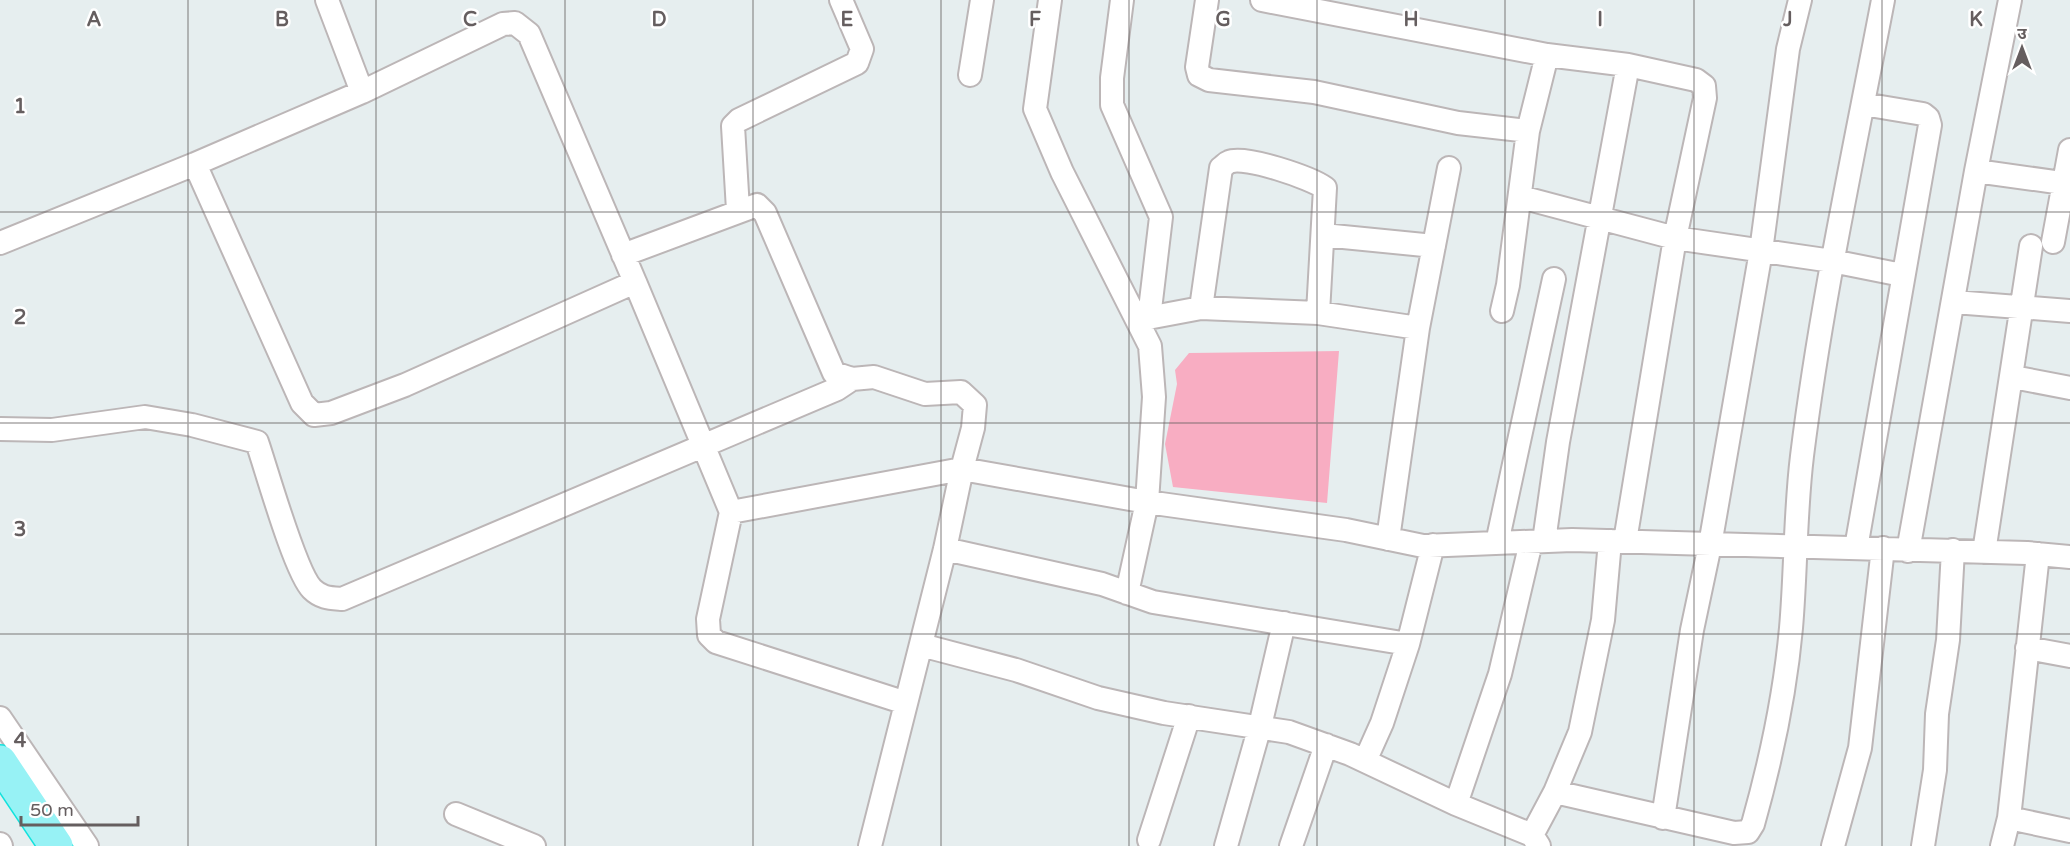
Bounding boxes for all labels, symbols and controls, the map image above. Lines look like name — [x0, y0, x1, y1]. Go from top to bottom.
text: A — [87, 8, 102, 32]
text: B — [275, 8, 289, 32]
text: C — [463, 8, 477, 32]
text: D — [651, 8, 667, 32]
text: E — [841, 8, 854, 32]
text: F — [1029, 8, 1041, 32]
text: G — [1215, 8, 1231, 32]
text: H — [1403, 8, 1419, 32]
text: I — [1597, 8, 1603, 32]
text: J — [1782, 8, 1793, 32]
text: K — [1969, 8, 1983, 32]
north arrow — [1992, 18, 2052, 78]
text: उ — [2017, 24, 2027, 44]
text: 1 — [14, 95, 26, 119]
text: 2 — [14, 306, 26, 330]
text: 3 — [14, 518, 26, 542]
text: 4 — [14, 729, 27, 753]
scale bar — [21, 789, 138, 827]
text: 50 m — [30, 799, 74, 821]

